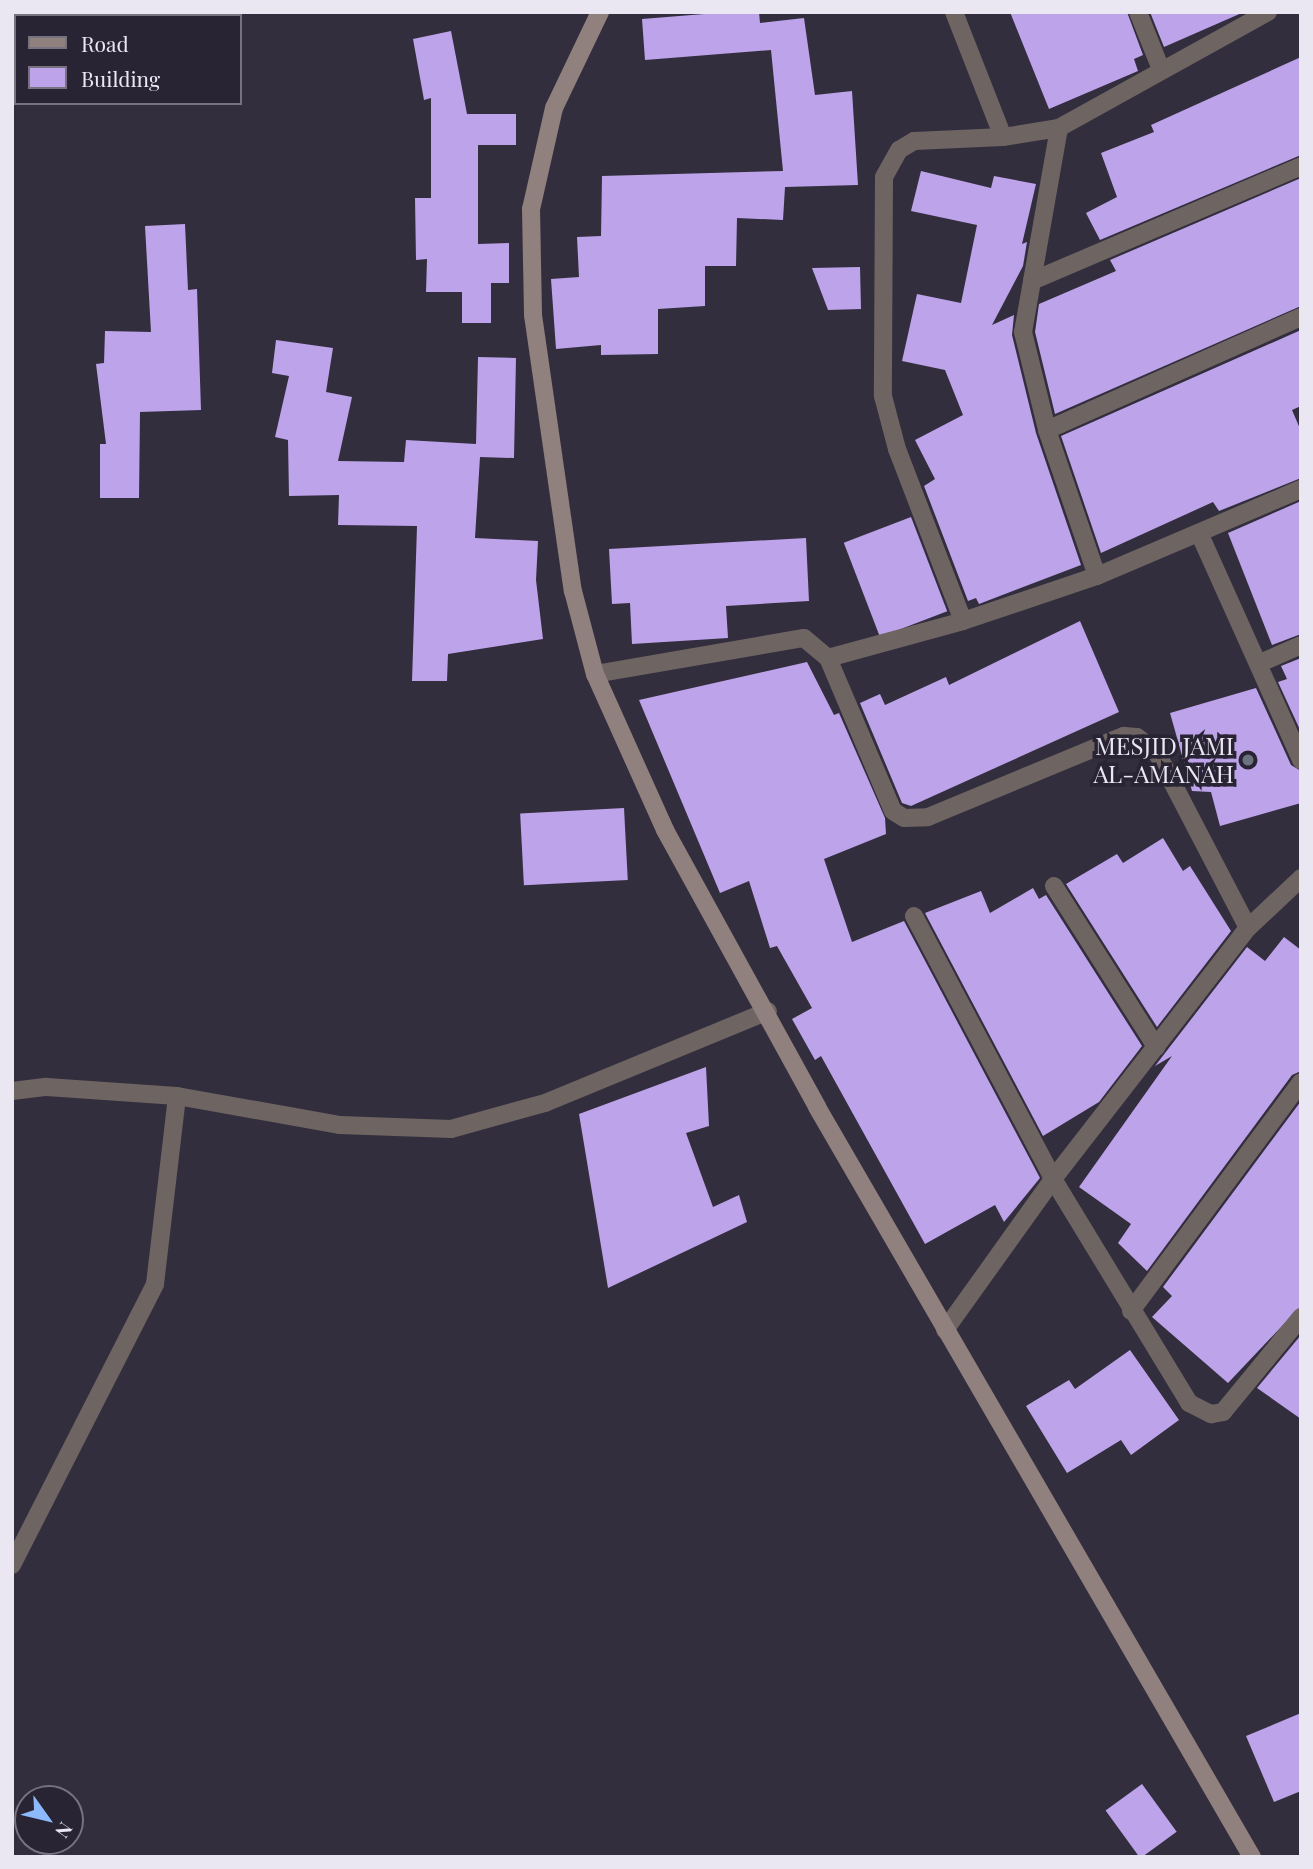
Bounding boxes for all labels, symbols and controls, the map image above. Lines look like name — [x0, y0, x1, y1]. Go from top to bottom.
legend — [14, 14, 242, 105]
text: Road — [81, 29, 129, 57]
text: Building — [81, 64, 160, 92]
place label: MESJID JAMI AL-AMANAH — [1093, 732, 1234, 788]
marker: MESJID JAMI AL-AMANAH — [1240, 752, 1256, 768]
north arrow — [14, 1785, 84, 1855]
text: N — [50, 1818, 79, 1844]

